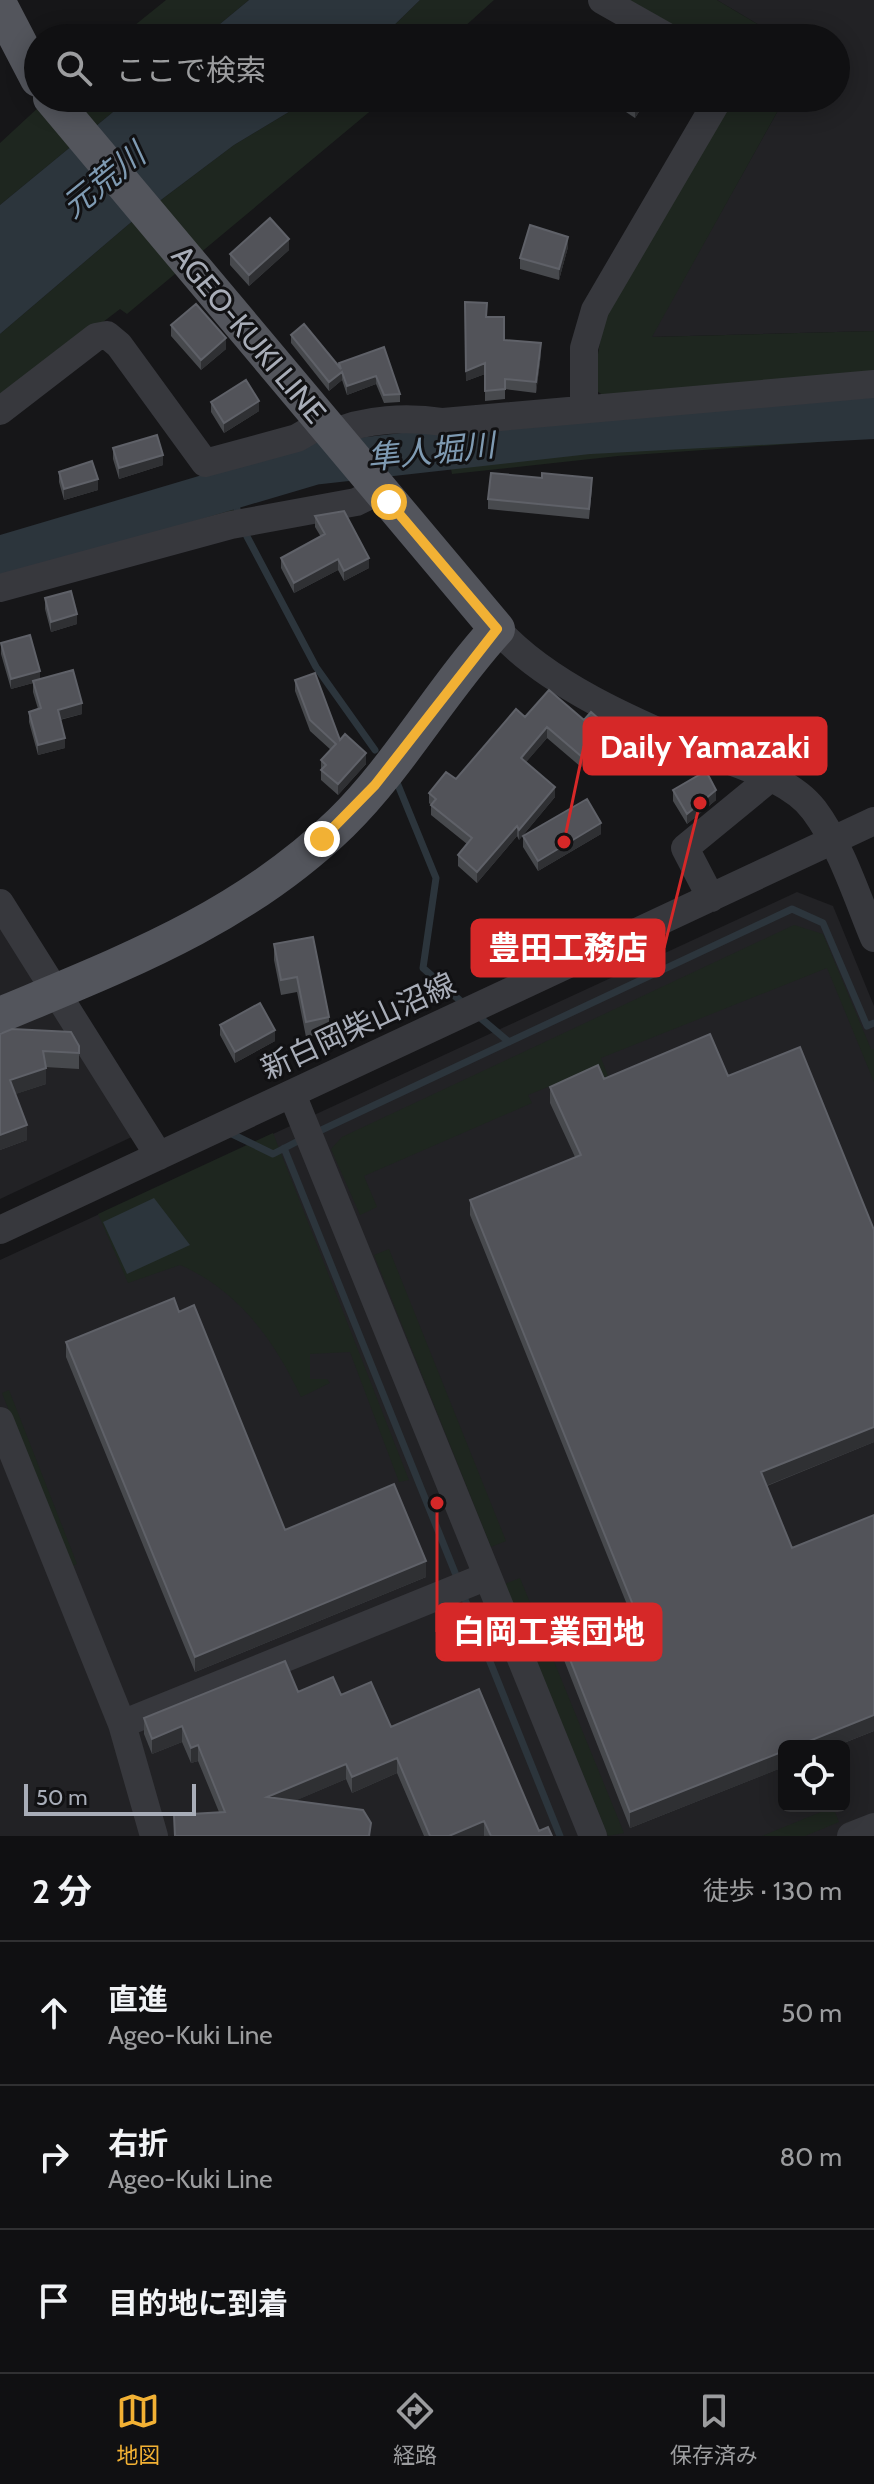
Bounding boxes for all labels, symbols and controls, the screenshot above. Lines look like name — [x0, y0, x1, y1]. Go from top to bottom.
search box — [24, 24, 850, 112]
icon: search — [52, 46, 96, 90]
text: ここで検索 — [116, 52, 266, 89]
water label: 元荒川 — [53, 133, 155, 225]
street label: AGEO-KUKI LINE — [164, 237, 334, 431]
water label: 隼人堀川 — [365, 425, 500, 477]
route start — [371, 484, 407, 520]
callout: Daily Yamazaki — [584, 718, 826, 774]
text: Daily Yamazaki — [600, 727, 810, 766]
route end — [304, 821, 340, 857]
callout: 豊田工務店 — [472, 920, 664, 976]
text: 豊田工務店 — [488, 928, 648, 967]
street label: 新白岡柴山沼線 — [255, 965, 461, 1087]
callout: 白岡工業団地 — [437, 1604, 661, 1660]
text: 白岡工業団地 — [453, 1612, 645, 1651]
map controls — [778, 1740, 850, 1812]
button: locate — [778, 1740, 850, 1812]
scale bar — [24, 1780, 196, 1816]
text: 50 m — [36, 1784, 88, 1811]
text: 2 分 — [32, 1870, 92, 1912]
text: 徒歩 · 130 m — [703, 1875, 842, 1907]
text: 直進 — [108, 1981, 168, 2018]
icon: ahead — [32, 1991, 76, 2035]
text: 50 m — [781, 1997, 842, 2029]
text: Ageo-Kuki Line — [108, 2019, 273, 2051]
text: 右折 — [108, 2125, 168, 2162]
icon: right — [32, 2135, 76, 2179]
text: 80 m — [779, 2141, 842, 2173]
text: Ageo-Kuki Line — [108, 2163, 273, 2195]
icon: arrive — [32, 2279, 76, 2323]
text: 目的地に到着 — [108, 2285, 288, 2322]
tab: 地図 — [116, 2389, 160, 2469]
tab: 経路 — [393, 2389, 437, 2469]
tab: 保存済み — [670, 2389, 758, 2469]

